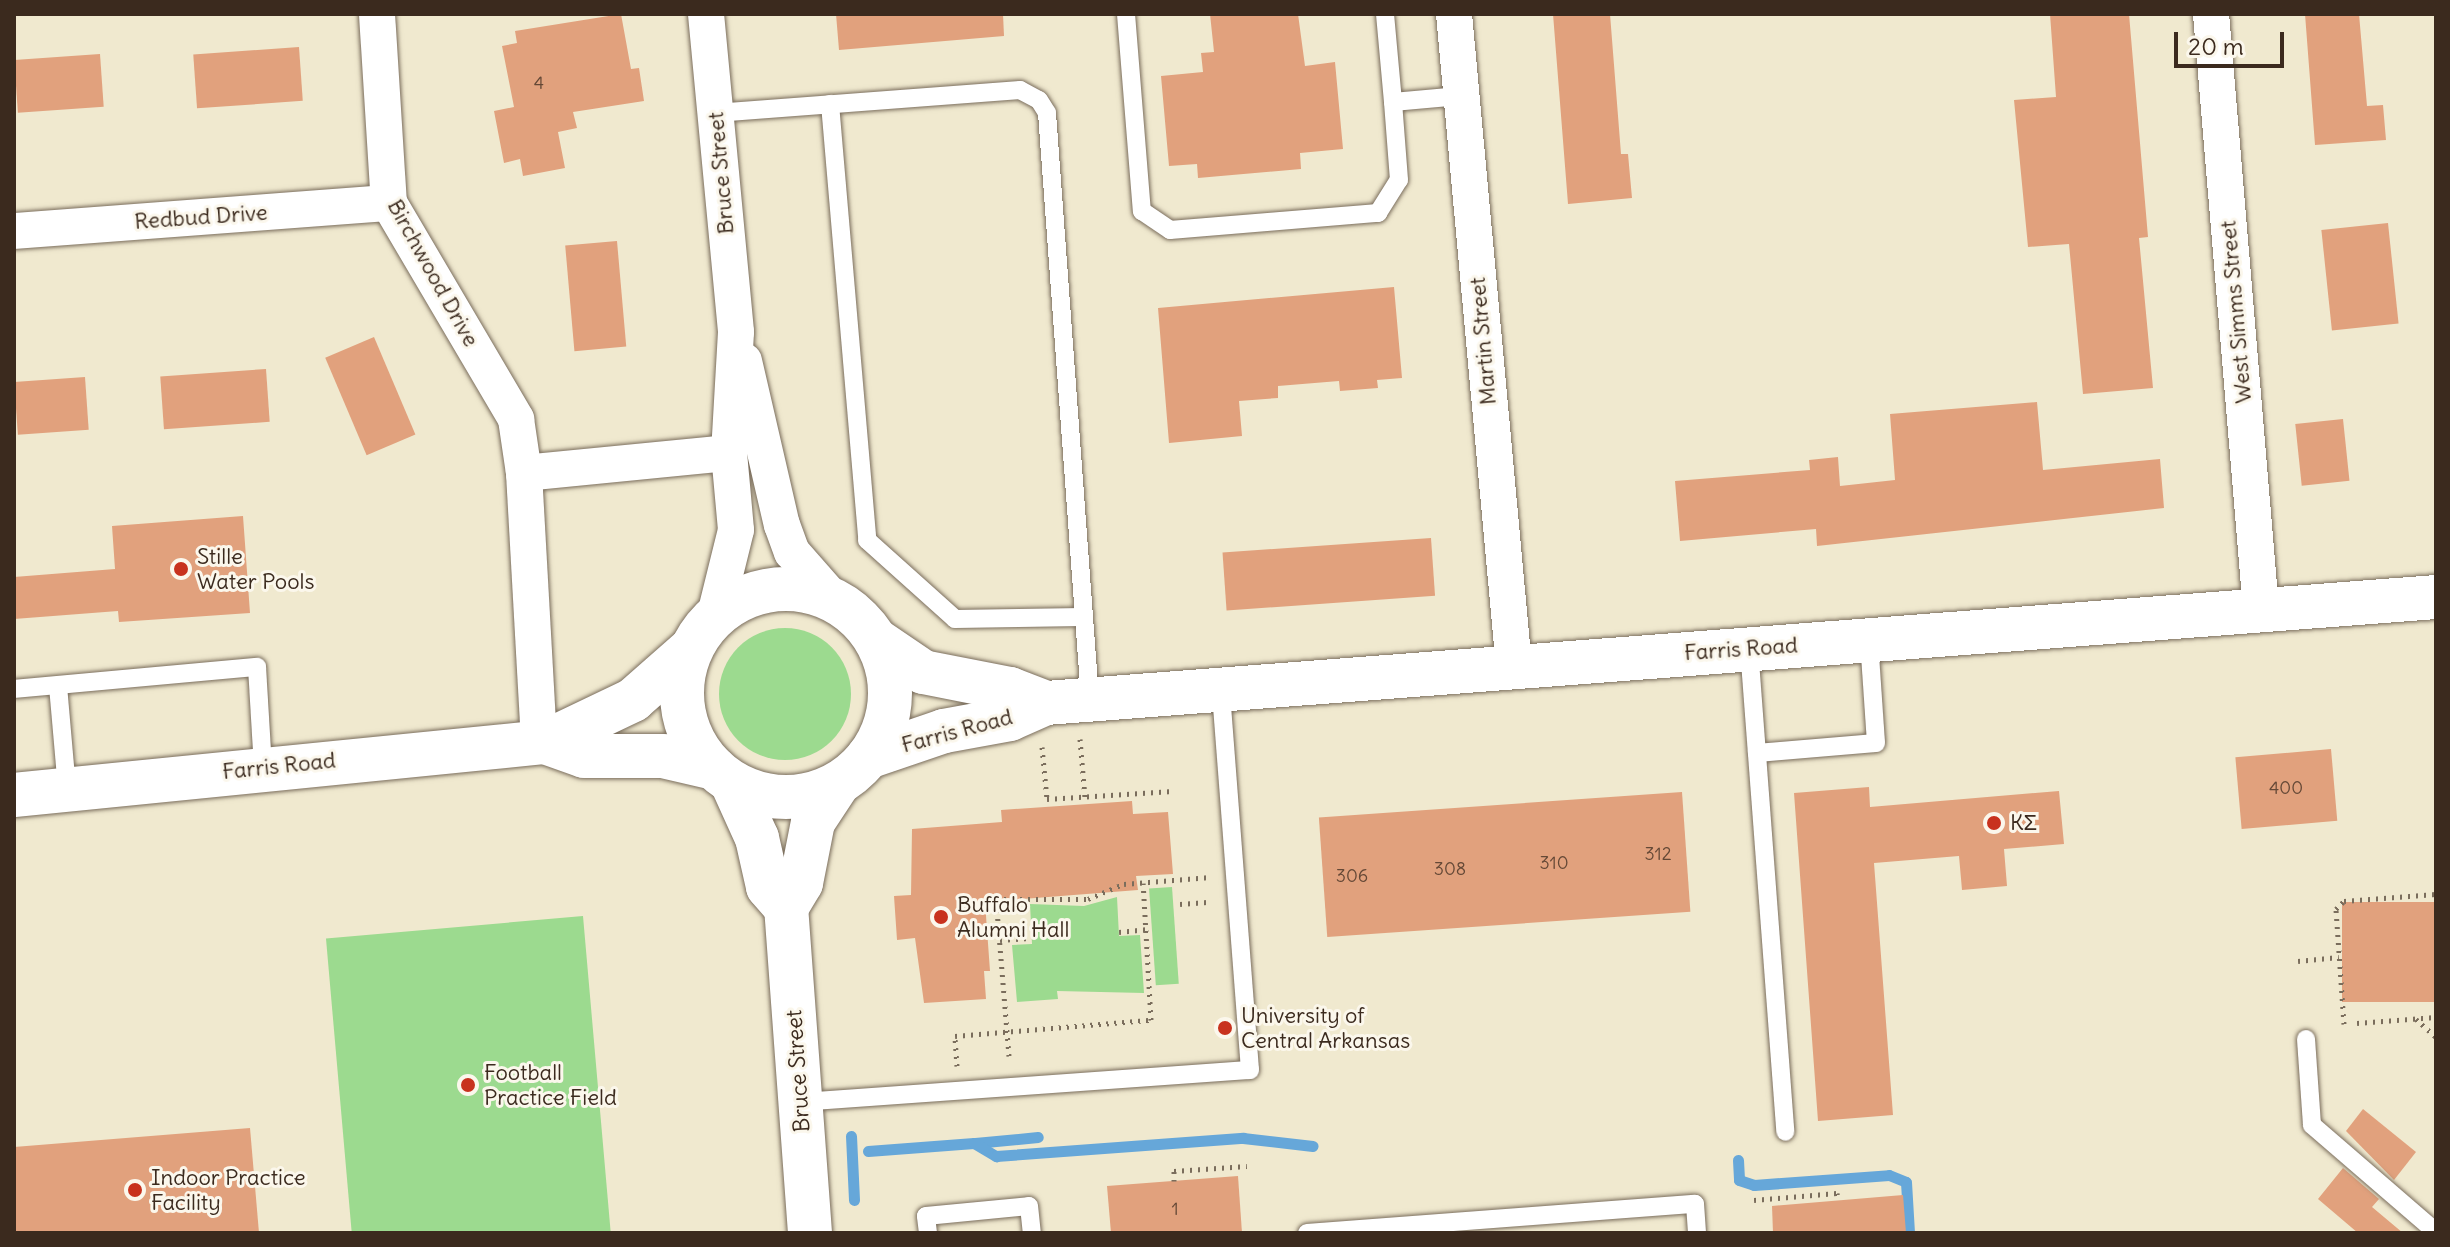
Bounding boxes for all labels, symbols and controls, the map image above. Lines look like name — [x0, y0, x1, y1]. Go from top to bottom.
scale bar — [2178, 16, 2288, 66]
text: 20 m — [2188, 31, 2244, 61]
house number: 4 — [534, 72, 544, 94]
street label: Bruce Street — [703, 111, 739, 235]
street label: Birchwood Drive — [382, 195, 484, 351]
street label: Redbud Drive — [134, 199, 268, 235]
street label: West Simms Street — [2215, 219, 2257, 405]
street label: Martin Street — [1464, 276, 1502, 406]
place label: Stille Water Pools — [197, 543, 315, 594]
marker: Stille Water Pools — [172, 560, 190, 578]
street label: Farris Road — [1683, 632, 1799, 666]
street label: Farris Road — [899, 704, 1015, 758]
street label: Farris Road — [221, 747, 337, 785]
house number: 400 — [2269, 777, 2303, 799]
place label: KΣ — [2010, 810, 2037, 836]
marker: KΣ — [1985, 814, 2003, 832]
house number: 312 — [1644, 843, 1672, 865]
house number: 310 — [1539, 852, 1569, 874]
house number: 308 — [1434, 858, 1466, 880]
house number: 306 — [1336, 865, 1368, 887]
place label: Buffalo Alumni Hall — [957, 891, 1069, 942]
marker: Buffalo Alumni Hall — [932, 908, 950, 926]
place label: University of Central Arkansas — [1241, 1002, 1410, 1054]
street label: Bruce Street — [781, 1009, 815, 1133]
marker: University of Central Arkansas — [1216, 1019, 1234, 1037]
place label: Football Practice Field — [484, 1059, 617, 1110]
marker: Football Practice Field — [459, 1076, 477, 1094]
place label: Indoor Practice Facility — [151, 1164, 306, 1216]
marker: Indoor Practice Facility — [126, 1181, 144, 1199]
house number: 1 — [1171, 1198, 1179, 1220]

